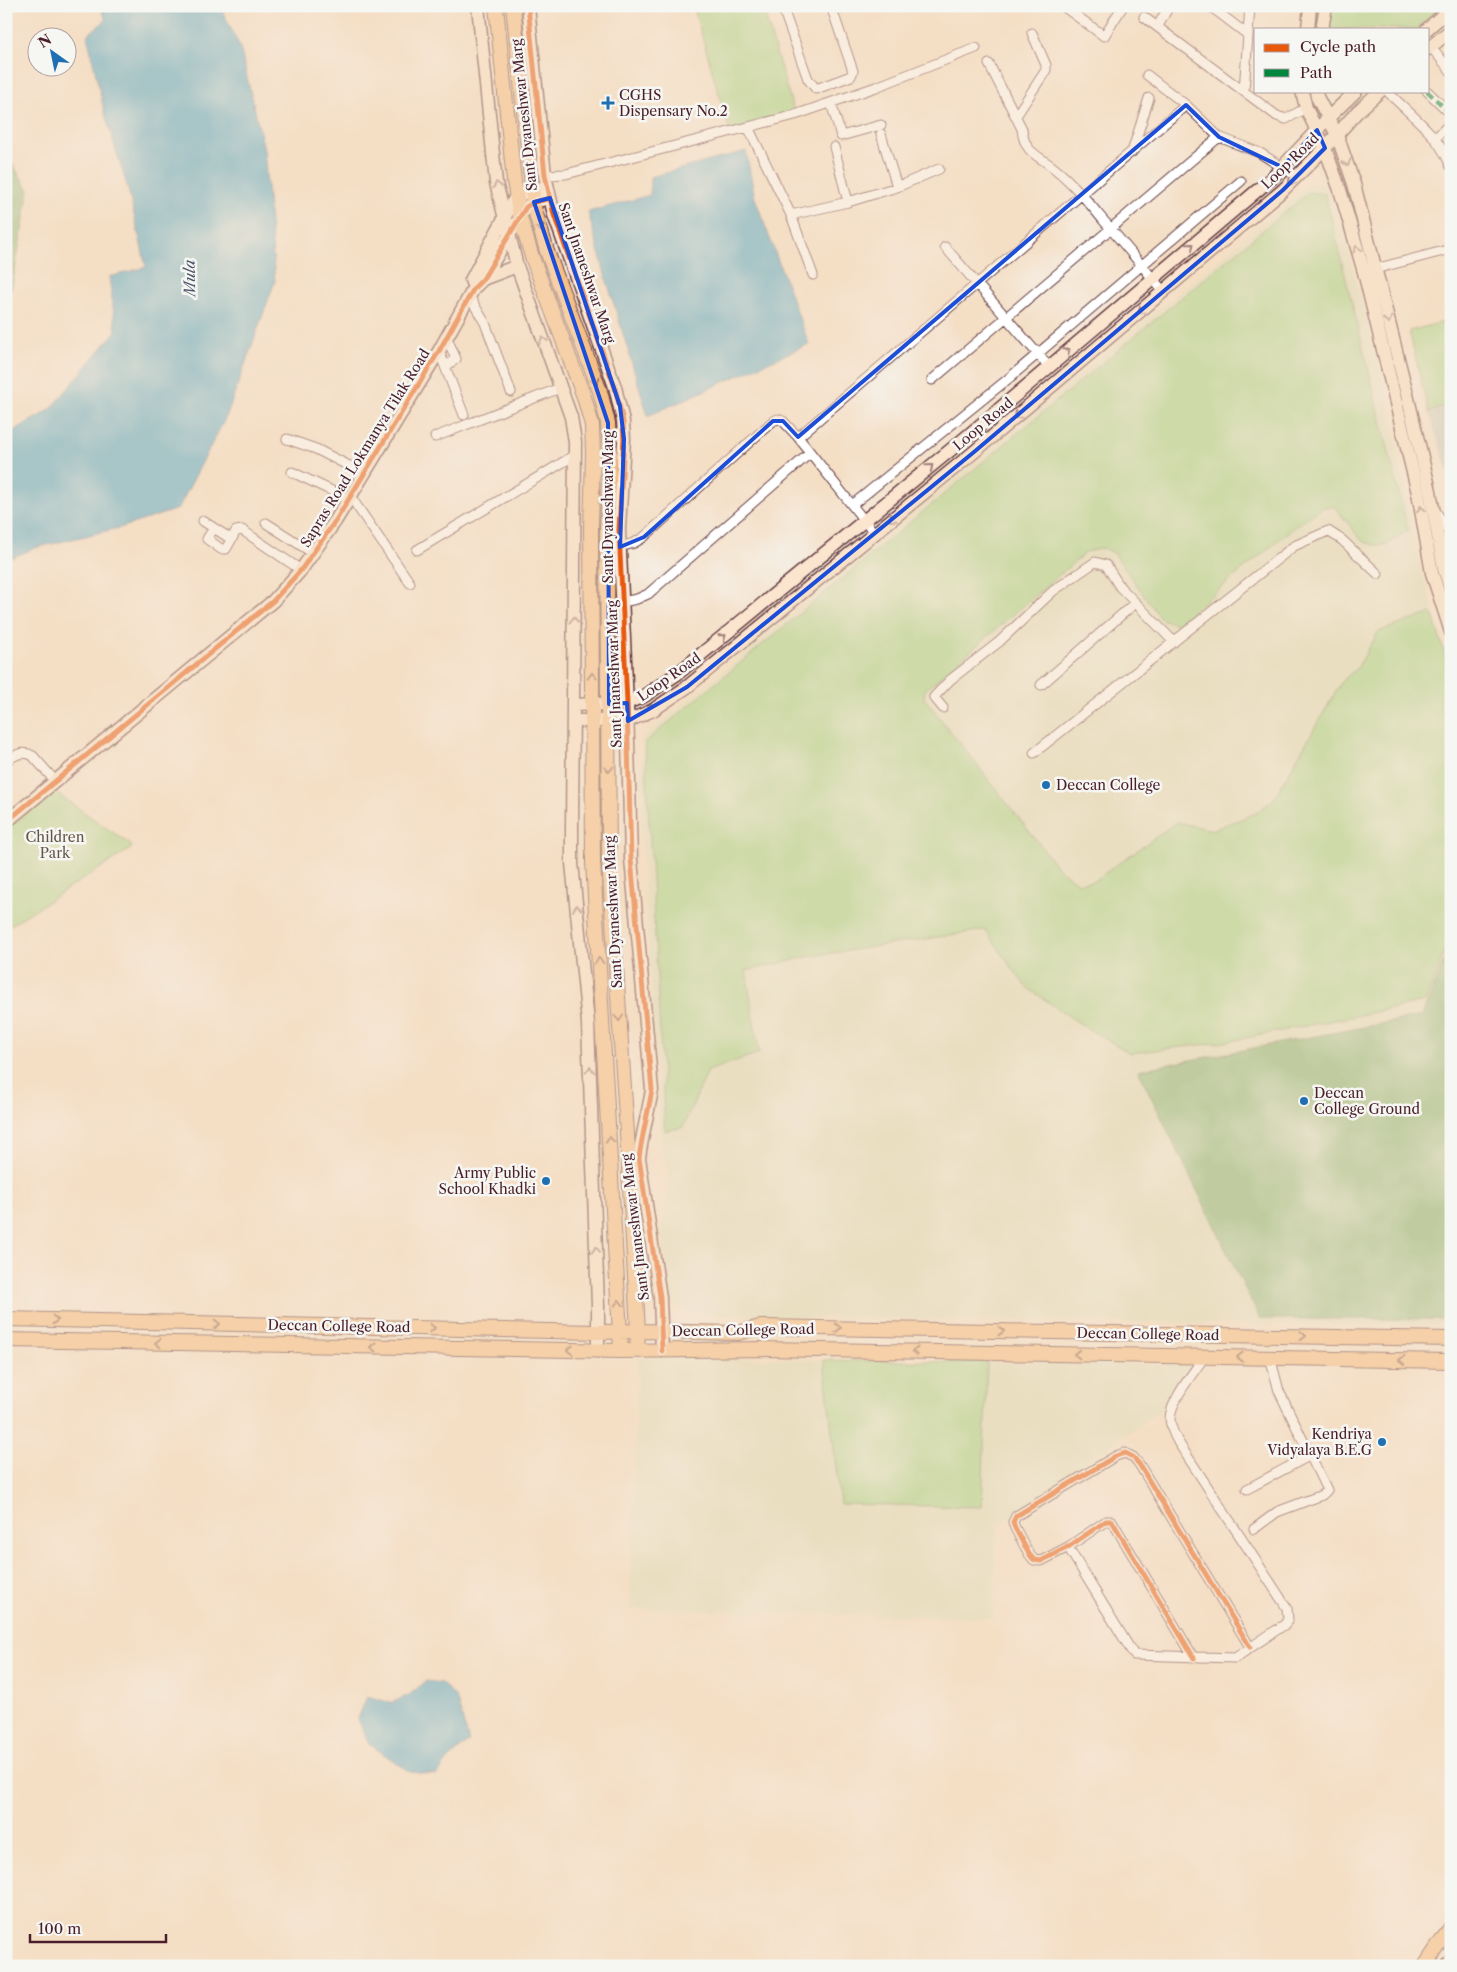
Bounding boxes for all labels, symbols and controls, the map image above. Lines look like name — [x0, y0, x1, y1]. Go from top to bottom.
north arrow — [28, 28, 78, 78]
legend — [1254, 28, 1430, 92]
text: N — [35, 30, 55, 52]
street label: Sant Dyaneshwar Marg — [507, 37, 541, 192]
text: Cycle path — [1300, 37, 1377, 56]
text: Path — [1300, 63, 1333, 82]
place label: CGHS Dispensary No.2 — [619, 86, 728, 120]
marker: CGHS Dispensary No.2 — [601, 96, 615, 110]
street label: Loop Road — [1257, 129, 1323, 193]
one-way arrow — [1341, 158, 1351, 166]
one-way arrow — [1288, 177, 1297, 186]
one-way arrow — [493, 180, 503, 189]
street label: Sant Jnaneshwar Marg — [554, 200, 620, 346]
one-way arrow — [534, 224, 545, 232]
one-way arrow — [1186, 243, 1195, 252]
one-way arrow — [1352, 245, 1363, 253]
water label: Mula — [180, 259, 199, 299]
one-way arrow — [1137, 305, 1146, 314]
one-way arrow — [1383, 315, 1393, 323]
one-way arrow — [539, 337, 549, 345]
street label: Sapras Road Lokmanya Tilak Road — [296, 345, 434, 551]
one-way arrow — [1062, 348, 1071, 357]
one-way arrow — [590, 376, 600, 384]
street label: Loop Road — [949, 393, 1017, 454]
one-way arrow — [1013, 410, 1022, 419]
street label: Sant Dyaneshwar Marg — [599, 430, 617, 583]
one-way arrow — [924, 464, 933, 473]
one-way arrow — [1416, 504, 1426, 513]
one-way arrow — [888, 514, 897, 523]
street label: Sant Jnaneshwar Marg — [602, 599, 626, 748]
one-way arrow — [569, 616, 579, 624]
one-way arrow — [717, 633, 726, 642]
street label: Loop Road — [634, 648, 705, 705]
one-way arrow — [587, 672, 597, 680]
one-way arrow — [604, 766, 614, 773]
place label: Deccan College — [1056, 776, 1161, 794]
marker: Deccan College — [1040, 779, 1052, 791]
park label: Children Park — [26, 828, 85, 862]
street label: Sant Dyaneshwar Marg — [600, 835, 626, 989]
one-way arrow — [572, 904, 583, 912]
one-way arrow — [593, 956, 604, 964]
one-way arrow — [613, 1015, 624, 1023]
one-way arrow — [584, 1066, 595, 1074]
place label: Deccan College Ground — [1314, 1084, 1420, 1118]
marker: Deccan College Ground — [1298, 1095, 1310, 1107]
one-way arrow — [604, 1136, 615, 1144]
street label: Sant Jnaneshwar Marg — [617, 1152, 653, 1301]
place label: Army Public School Khadki — [439, 1164, 536, 1198]
marker: Army Public School Khadki — [540, 1175, 552, 1187]
one-way arrow — [591, 1246, 601, 1254]
one-way arrow — [614, 1298, 624, 1306]
one-way arrow — [52, 1315, 59, 1325]
street label: Deccan College Road — [267, 1316, 411, 1336]
one-way arrow — [214, 1318, 222, 1329]
street label: Deccan College Road — [671, 1320, 815, 1340]
one-way arrow — [429, 1323, 437, 1334]
one-way arrow — [835, 1323, 843, 1333]
street label: Deccan College Road — [1076, 1324, 1220, 1344]
one-way arrow — [998, 1326, 1005, 1336]
one-way arrow — [1300, 1331, 1308, 1341]
one-way arrow — [154, 1338, 162, 1348]
one-way arrow — [369, 1342, 376, 1352]
one-way arrow — [566, 1345, 574, 1356]
one-way arrow — [910, 1346, 918, 1356]
one-way arrow — [1073, 1349, 1080, 1359]
one-way arrow — [1235, 1352, 1243, 1362]
one-way arrow — [1398, 1355, 1406, 1365]
place label: Kendriya Vidyalaya B.E.G — [1266, 1425, 1373, 1459]
marker: Kendriya Vidyalaya B.E.G — [1376, 1436, 1388, 1448]
scale bar — [30, 1912, 166, 1944]
text: 100 m — [38, 1919, 81, 1938]

